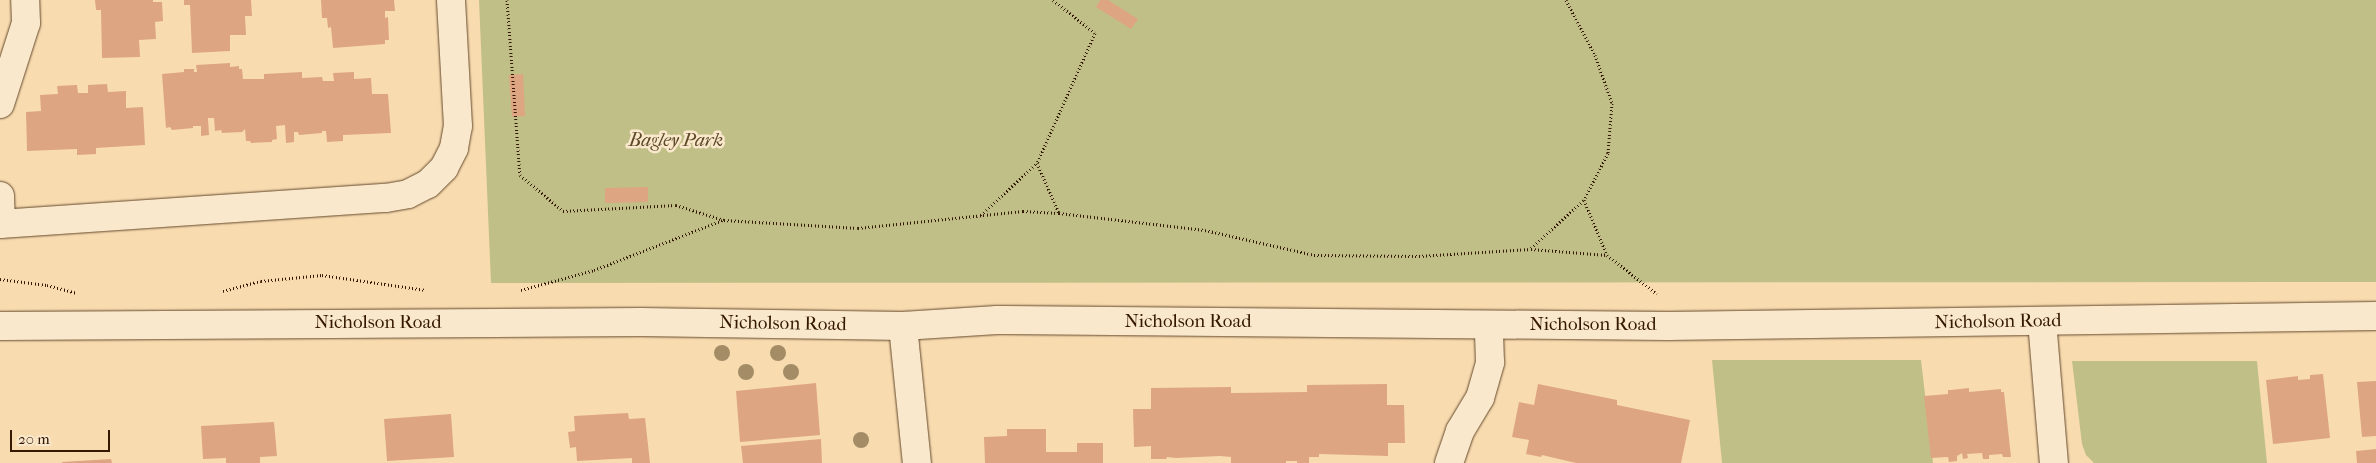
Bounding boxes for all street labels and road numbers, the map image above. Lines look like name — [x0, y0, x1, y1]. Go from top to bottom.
street label: Nicholson Road — [1934, 309, 2062, 335]
street label: Nicholson Road — [719, 311, 847, 337]
street label: Nicholson Road — [1124, 311, 1252, 333]
street label: Nicholson Road — [314, 312, 442, 334]
street label: Nicholson Road — [1529, 314, 1657, 336]

